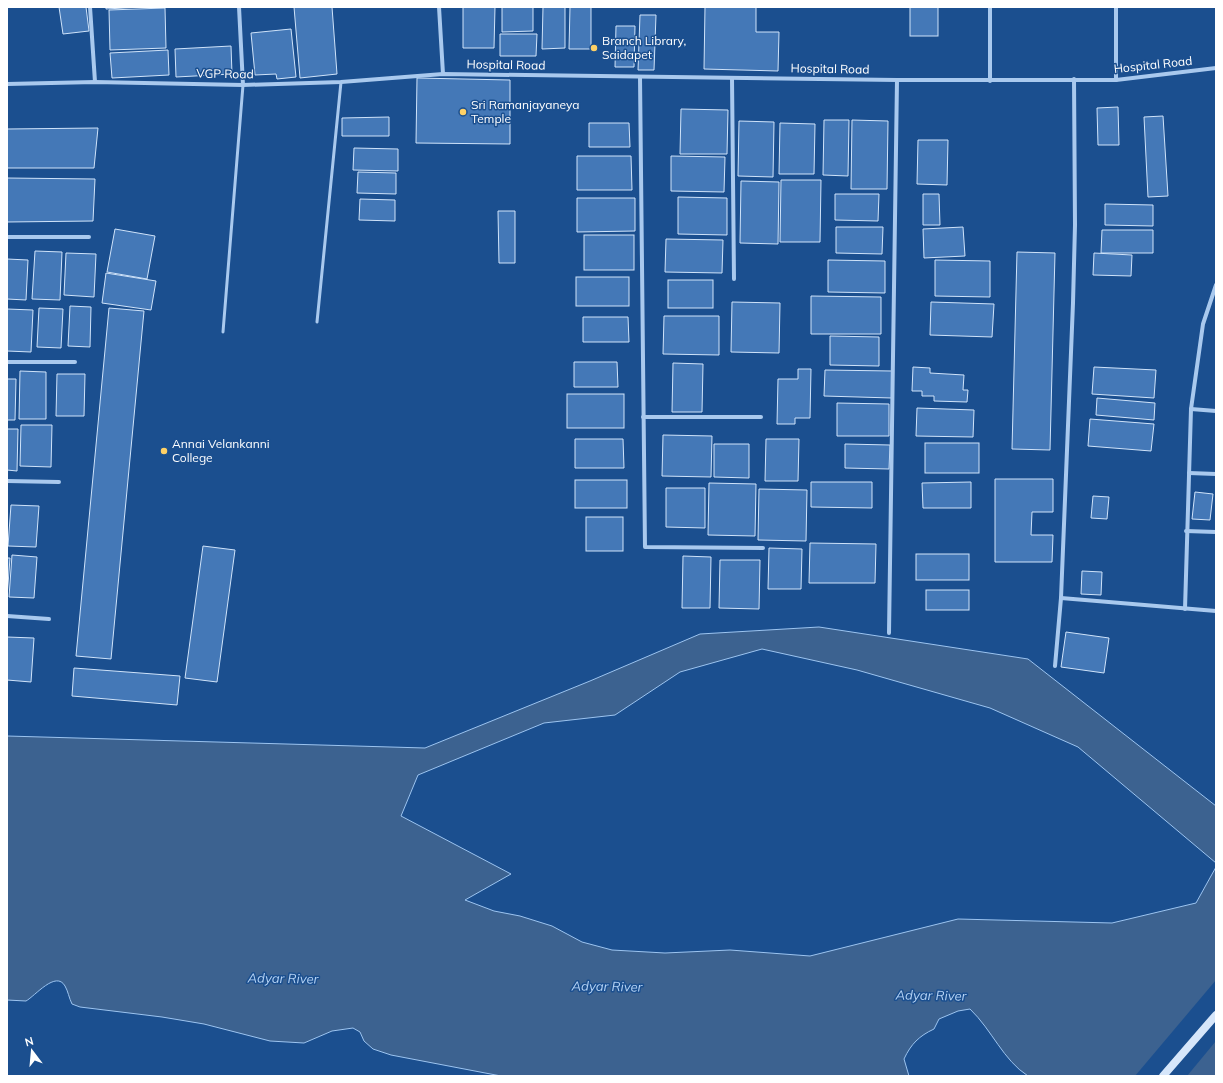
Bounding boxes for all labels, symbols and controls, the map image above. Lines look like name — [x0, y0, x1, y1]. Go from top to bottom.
place label: Branch Library, Saidapet — [602, 33, 686, 62]
marker: Branch Library, Saidapet — [589, 43, 599, 53]
street label: Hospital Road — [1113, 53, 1193, 76]
street label: Hospital Road — [466, 56, 546, 73]
street label: Hospital Road — [790, 60, 870, 77]
street label: VGP Road — [196, 66, 254, 81]
place label: Sri Ramanjayaneya Temple — [471, 97, 579, 126]
marker: Sri Ramanjayaneya Temple — [458, 107, 468, 117]
place label: Annai Velankanni College — [172, 436, 270, 465]
marker: Annai Velankanni College — [159, 446, 169, 456]
water label: Adyar River — [247, 969, 320, 987]
water label: Adyar River — [571, 977, 644, 995]
water label: Adyar River — [895, 986, 968, 1004]
north arrow — [12, 1031, 52, 1071]
text: N — [23, 1034, 35, 1049]

